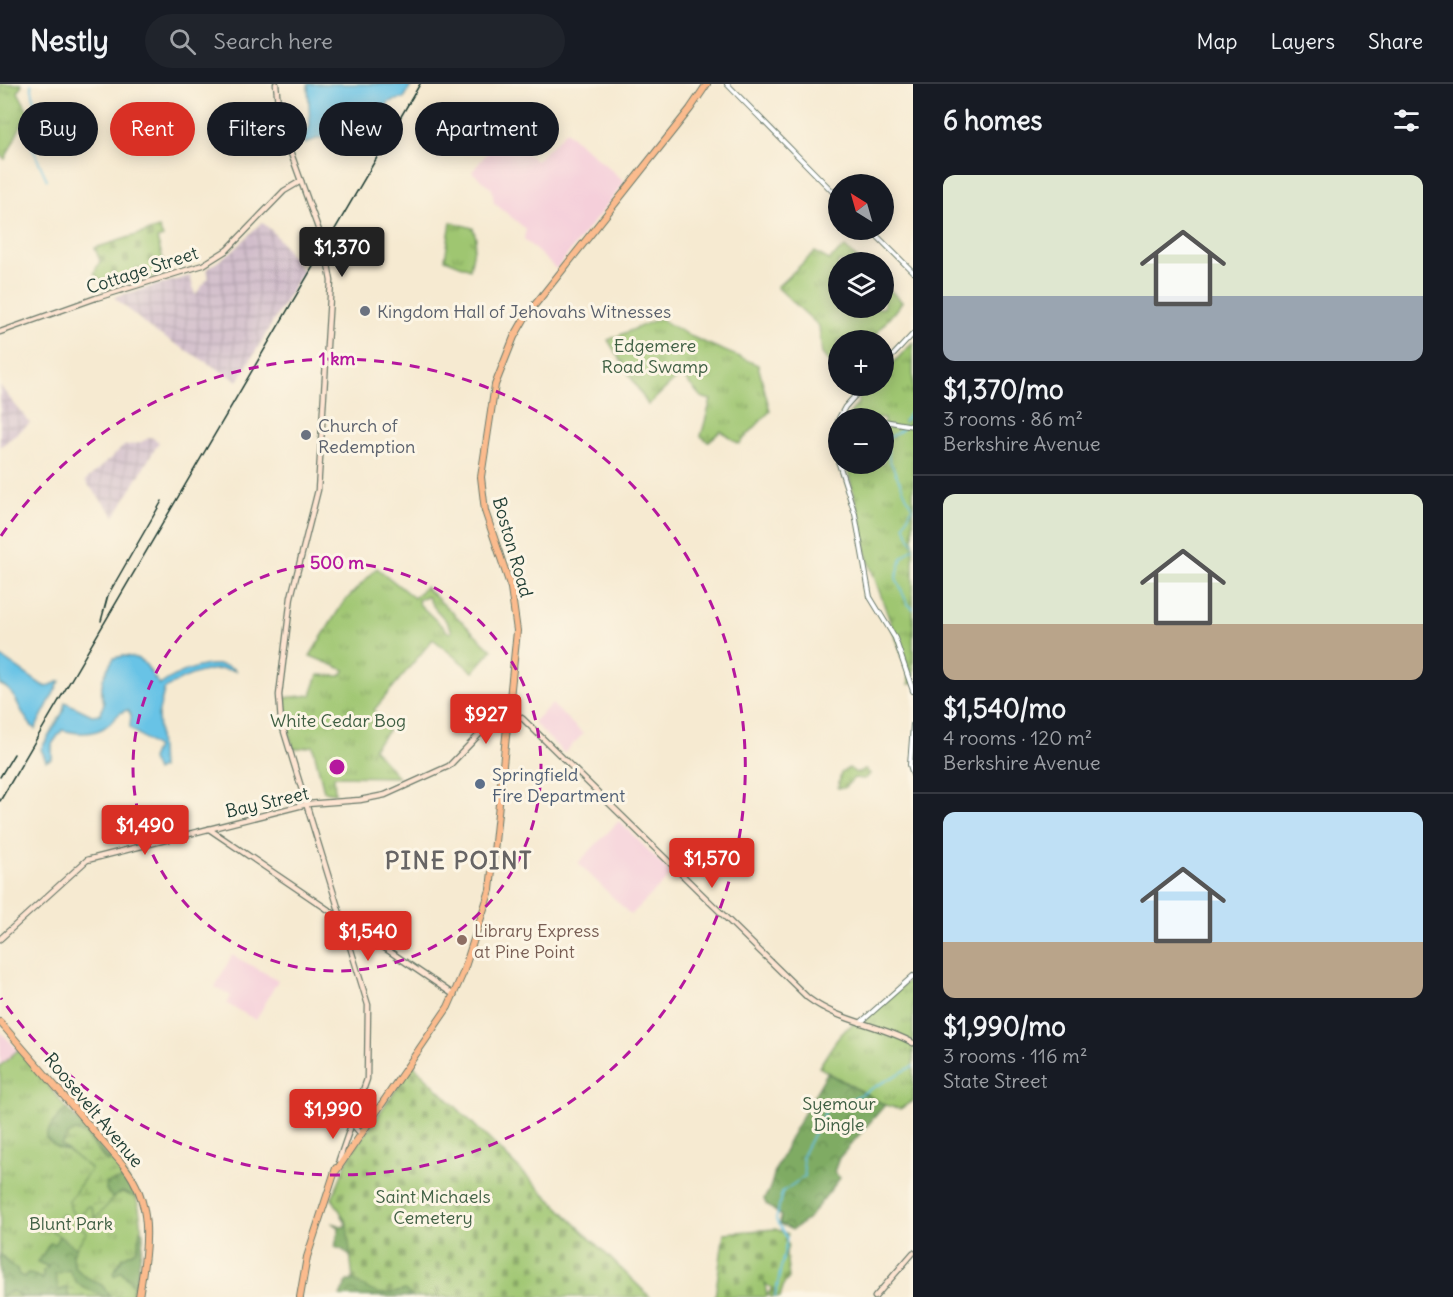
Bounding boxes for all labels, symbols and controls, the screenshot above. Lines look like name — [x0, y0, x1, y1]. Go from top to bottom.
search box — [145, 14, 565, 68]
text: Nestly — [30, 23, 109, 59]
icon: search — [166, 25, 199, 58]
text: Search here — [214, 27, 333, 55]
text: Map — [1197, 28, 1237, 55]
text: Layers — [1270, 28, 1335, 55]
text: Share — [1368, 28, 1423, 55]
chip: Buy — [18, 102, 98, 156]
chip: Rent — [110, 102, 195, 156]
chip: Filters — [207, 102, 307, 156]
chip: New — [319, 102, 403, 156]
chip: Apartment — [415, 102, 559, 156]
text: 6 homes — [943, 104, 1042, 137]
icon: filters — [1390, 104, 1423, 137]
north arrow — [828, 174, 894, 240]
map controls — [828, 174, 894, 474]
icon: home — [1129, 214, 1237, 322]
pin: $1,370 — [293, 227, 391, 278]
text: $1,370 — [313, 234, 371, 259]
street label: Cottage Street — [83, 241, 201, 299]
button: layers — [828, 252, 894, 318]
place label: Kingdom Hall of Jehovahs Witnesses — [377, 300, 671, 323]
marker: Kingdom Hall of Jehovahs Witnesses — [358, 304, 372, 318]
button: + — [828, 330, 894, 396]
park label: Edgemere Road Swamp — [602, 334, 708, 378]
text: 1 km — [319, 347, 355, 370]
text: $1,370/mo — [943, 373, 1064, 406]
text: 3 rooms · 86 m² — [943, 406, 1083, 431]
button: − — [828, 408, 894, 474]
place label: Church of Redemption — [318, 414, 416, 458]
marker: Church of Redemption — [299, 428, 313, 442]
text: Berkshire Avenue — [943, 431, 1101, 456]
street label: Boston Road — [488, 494, 538, 600]
icon: home — [1129, 533, 1237, 641]
text: 500 m — [310, 551, 364, 574]
text: $1,540/mo — [943, 692, 1066, 725]
pin: $927 — [450, 694, 522, 745]
text: $927 — [464, 701, 508, 726]
park label: White Cedar Bog — [270, 709, 406, 732]
text: 4 rooms · 120 m² — [943, 725, 1092, 750]
text: Berkshire Avenue — [943, 750, 1101, 775]
centre of rings — [327, 757, 347, 777]
place label: Springfield Fire Department — [492, 763, 625, 807]
marker: Springfield Fire Department — [473, 777, 487, 791]
street label: Bay Street — [223, 781, 311, 823]
pin: $1,490 — [96, 805, 194, 856]
text: $1,490 — [116, 812, 174, 837]
pin: $1,570 — [663, 838, 761, 889]
district label: PINE POINT — [385, 845, 533, 875]
text: $1,570 — [683, 845, 741, 870]
icon: home — [1129, 851, 1237, 959]
pin: $1,540 — [319, 911, 417, 962]
text: $1,540 — [338, 918, 398, 943]
place label: Library Express at Pine Point — [474, 919, 600, 963]
marker: Library Express at Pine Point — [455, 933, 469, 947]
text: $1,990/mo — [943, 1010, 1066, 1043]
text: 3 rooms · 116 m² — [943, 1043, 1087, 1068]
street label: Roosevelt Avenue — [39, 1048, 149, 1172]
text: State Street — [943, 1068, 1047, 1093]
pin: $1,990 — [284, 1089, 382, 1140]
park label: Syemour Dingle — [802, 1092, 876, 1136]
text: $1,990 — [303, 1096, 363, 1121]
park label: Saint Michaels Cemetery — [375, 1185, 491, 1229]
park label: Blunt Park — [29, 1212, 113, 1235]

